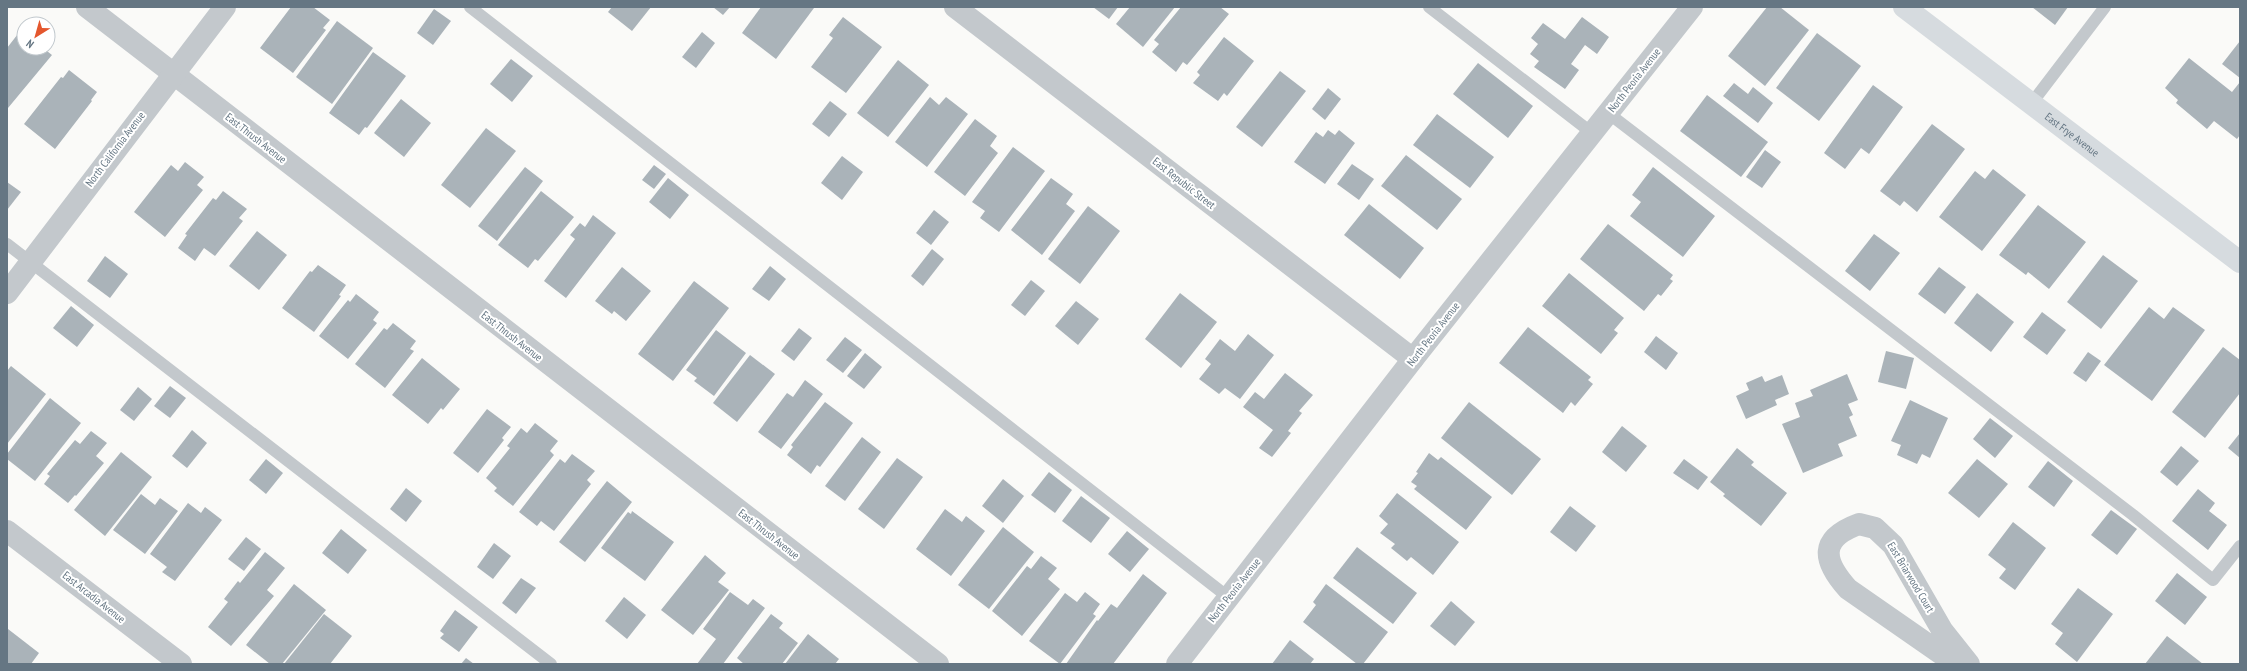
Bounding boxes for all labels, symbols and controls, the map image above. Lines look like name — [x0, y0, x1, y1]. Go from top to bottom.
north arrow — [16, 16, 56, 56]
text: N — [23, 37, 37, 51]
street label: North Peoria Avenue — [1605, 45, 1664, 115]
street label: North California Avenue — [82, 108, 148, 189]
street label: East Thrush Avenue — [223, 110, 290, 167]
street label: East Frye Avenue — [2042, 110, 2102, 160]
street label: East Republic Street — [1150, 154, 1218, 212]
street label: North Peoria Avenue — [1404, 299, 1463, 369]
street label: East Thrush Avenue — [479, 308, 546, 365]
street label: East Thrush Avenue — [736, 506, 803, 563]
street label: East Briarwood Court — [1884, 539, 1938, 615]
street label: North Peoria Avenue — [1205, 555, 1264, 625]
street label: East Arcadia Avenue — [60, 568, 129, 626]

